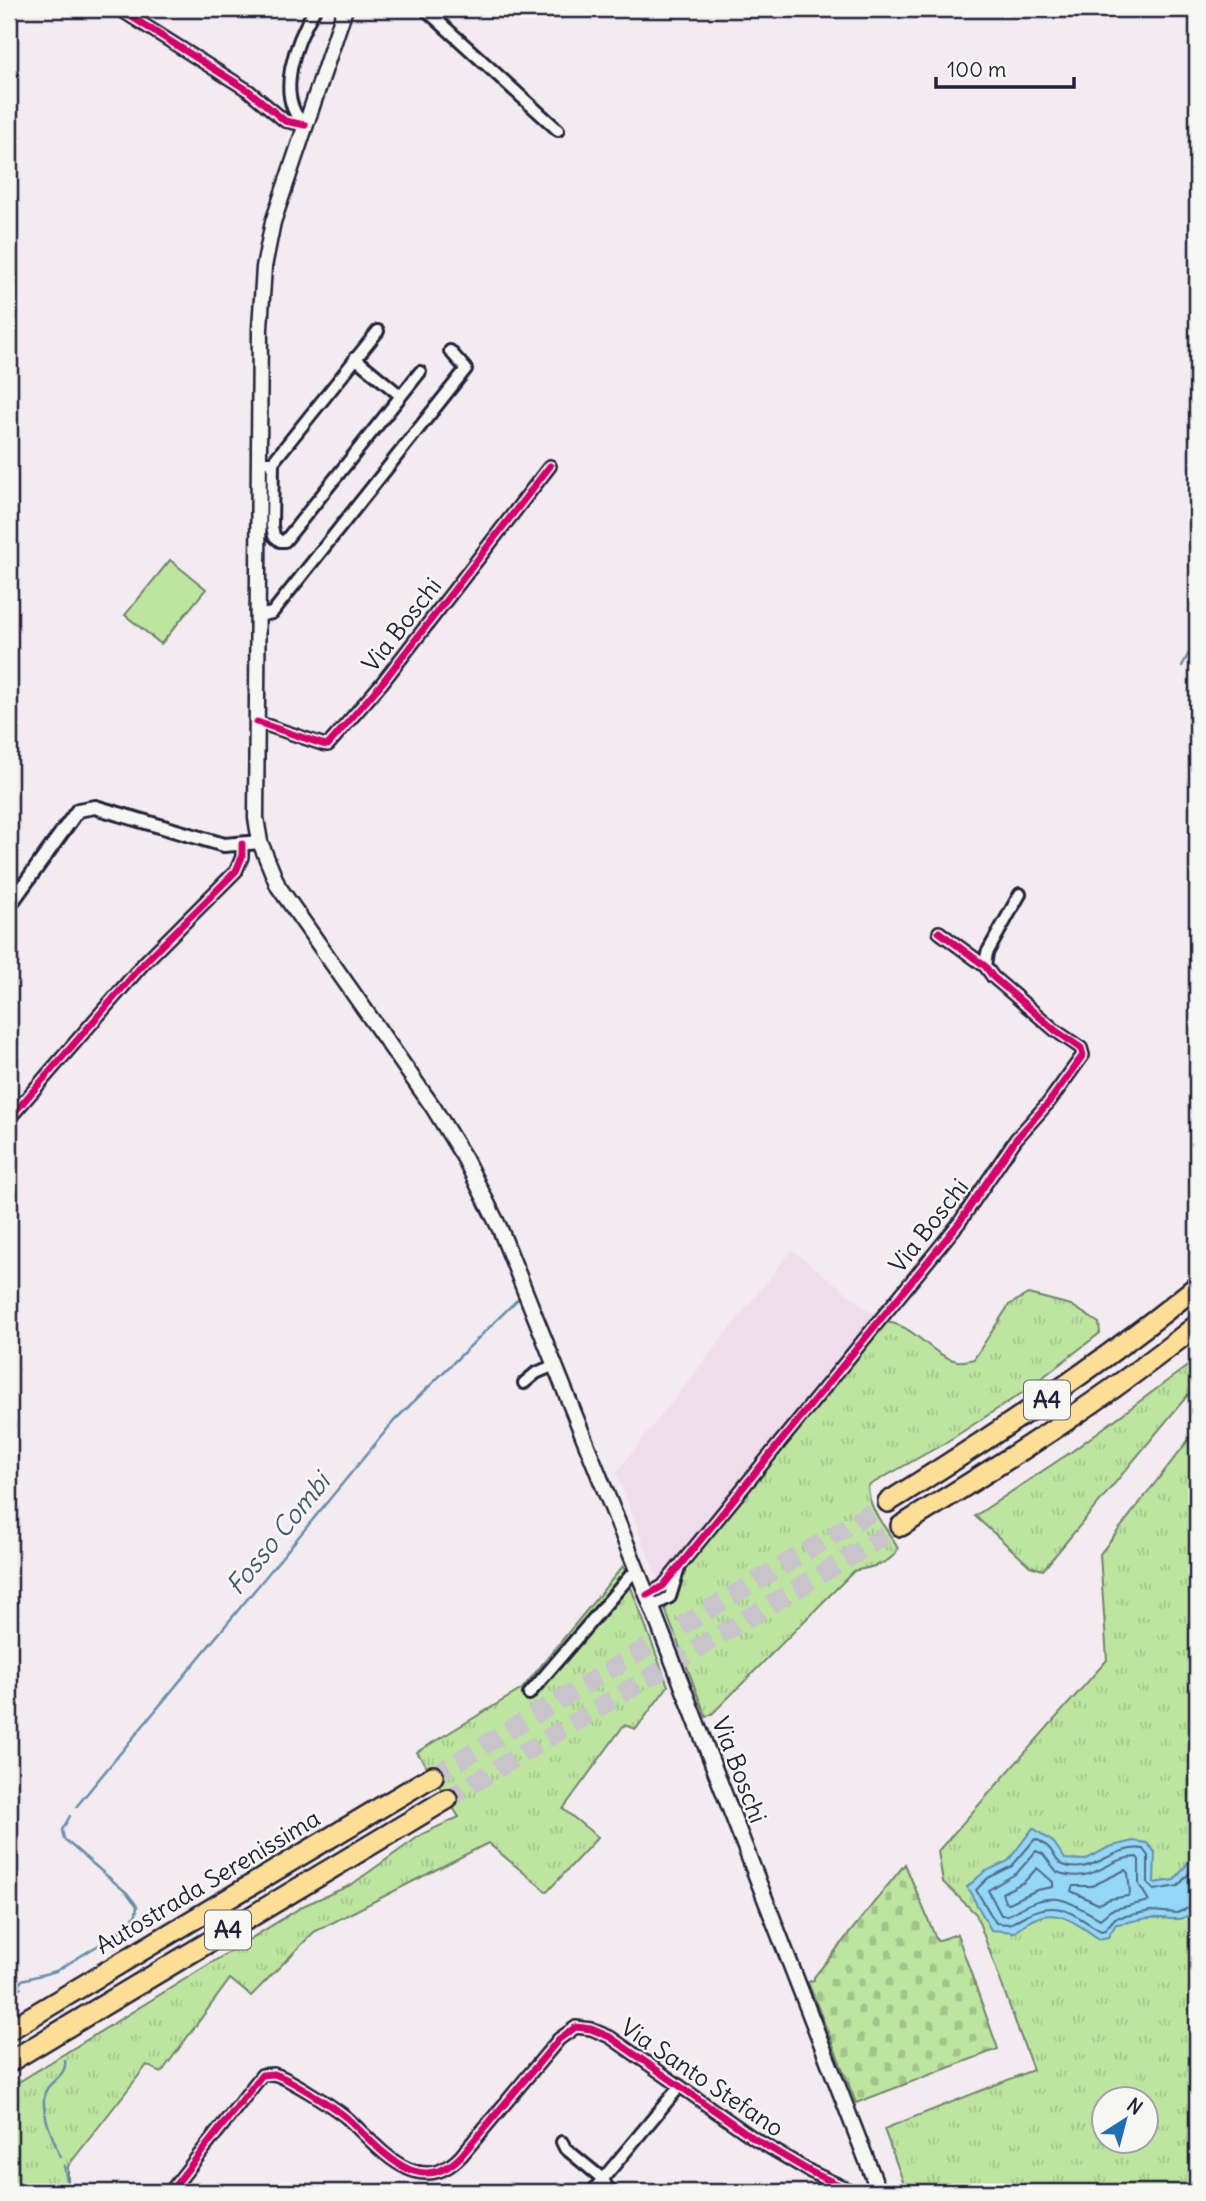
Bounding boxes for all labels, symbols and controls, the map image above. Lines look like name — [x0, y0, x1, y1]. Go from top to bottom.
scale bar — [936, 46, 1075, 90]
text: 100 m — [947, 56, 1006, 83]
street label: Via Boschi — [355, 571, 447, 678]
street label: Via Boschi — [882, 1172, 974, 1279]
road number: A4 — [1024, 1380, 1070, 1420]
water label: Fosso Combi — [219, 1464, 339, 1601]
street label: Via Boschi — [706, 1712, 774, 1827]
street label: Autostrada Serenissima — [90, 1802, 325, 1960]
road number: A4 — [205, 1910, 251, 1950]
street label: Via Santo Stefano — [615, 2012, 790, 2143]
north arrow — [1090, 2086, 1160, 2156]
text: N — [1123, 2093, 1147, 2120]

